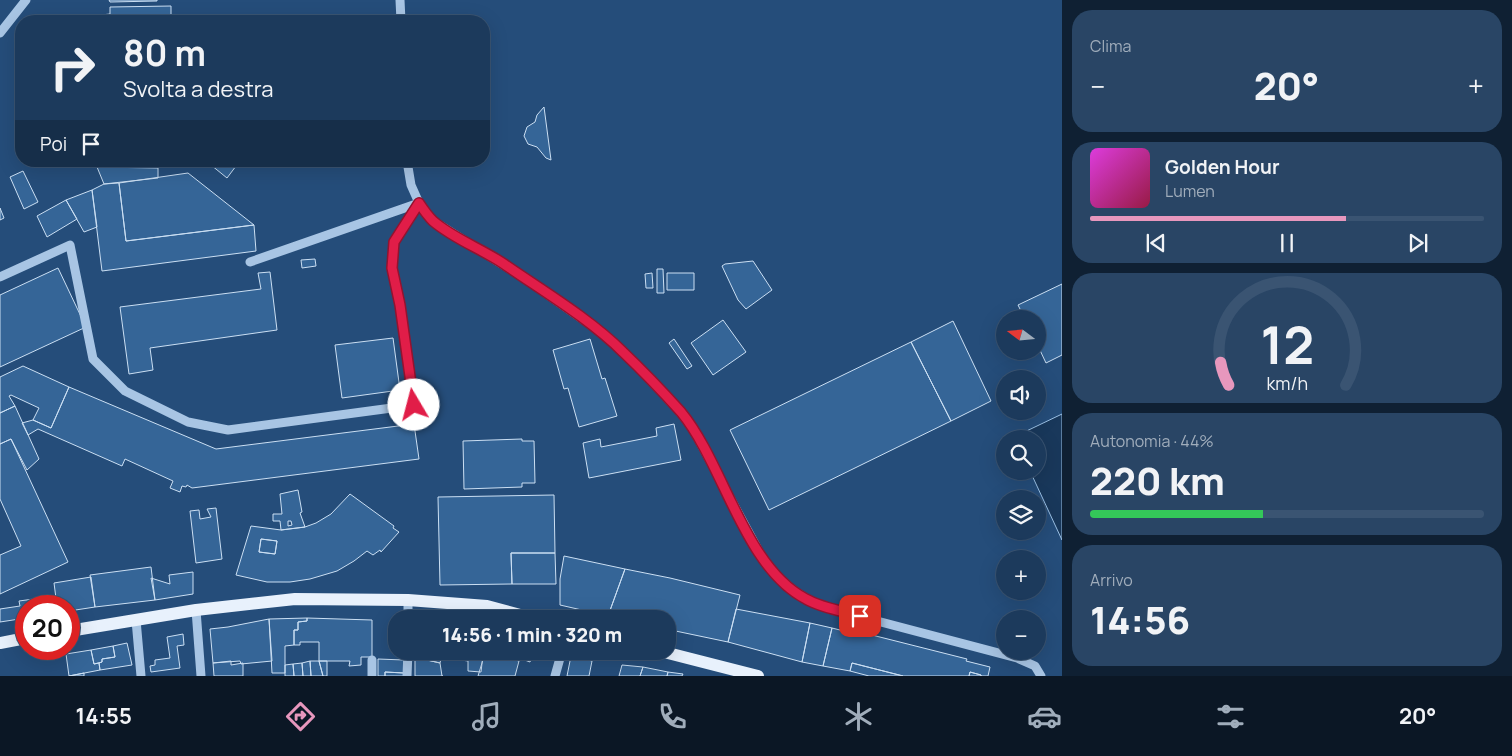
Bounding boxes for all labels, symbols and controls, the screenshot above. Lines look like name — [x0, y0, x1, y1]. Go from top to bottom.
text: 80 m — [123, 29, 206, 77]
icon: right — [40, 35, 105, 100]
text: Clima — [1090, 35, 1131, 57]
text: 20° — [1254, 59, 1319, 111]
text: − — [1090, 67, 1105, 105]
text: + — [1468, 67, 1484, 105]
text: Svolta a destra — [123, 74, 273, 104]
icon: arrive — [77, 130, 105, 158]
text: Poi — [40, 131, 67, 157]
text: Golden Hour — [1165, 154, 1279, 180]
text: Lumen — [1165, 180, 1215, 202]
icon: previous — [1142, 229, 1170, 257]
icon: pause — [1273, 229, 1301, 257]
icon: next — [1404, 229, 1432, 257]
text: 12 — [1260, 309, 1314, 380]
north arrow — [996, 310, 1046, 360]
map controls — [996, 310, 1046, 660]
button: sound — [996, 370, 1046, 420]
text: km/h — [1266, 371, 1308, 395]
position arrow — [387, 378, 439, 430]
button: search — [996, 430, 1046, 480]
text: Autonomia · 44% — [1090, 430, 1214, 452]
text: 220 km — [1090, 454, 1225, 506]
button: layers — [996, 490, 1046, 540]
button: + — [996, 550, 1046, 600]
text: Arrivo — [1090, 569, 1133, 591]
text: 14:56 — [1090, 593, 1190, 645]
speed limit sign: 20 — [15, 595, 80, 660]
pin — [839, 595, 881, 637]
icon: arrive — [846, 602, 874, 630]
button: − — [996, 610, 1046, 660]
text: 14:56 · 1 min · 320 m — [442, 622, 622, 648]
icon: directions — [283, 699, 318, 734]
icon: music — [469, 699, 504, 734]
icon: phone — [655, 699, 690, 734]
icon: climate — [841, 699, 876, 734]
icon: car — [1027, 699, 1062, 734]
icon: filters — [1213, 699, 1248, 734]
text: 14:55 — [76, 701, 132, 731]
text: 20° — [1399, 701, 1436, 731]

